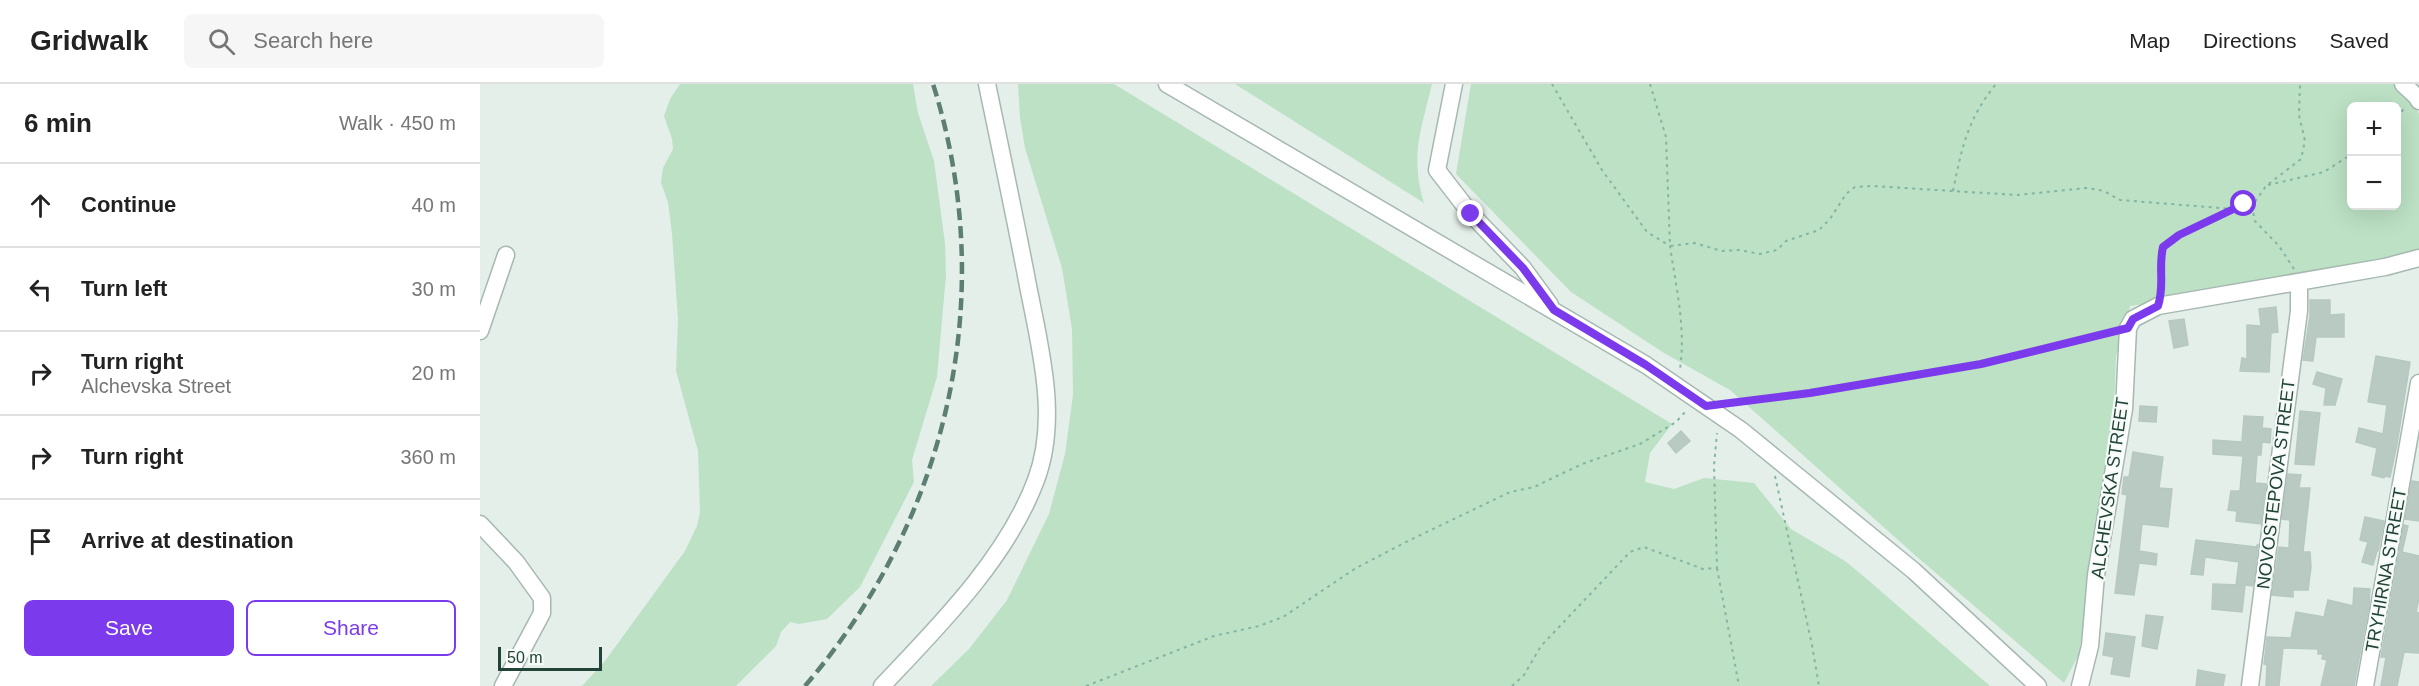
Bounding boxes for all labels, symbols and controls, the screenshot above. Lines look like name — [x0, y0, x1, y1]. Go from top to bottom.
search box — [184, 14, 604, 68]
text: Gridwalk — [30, 25, 148, 56]
icon: search — [205, 25, 238, 58]
text: Search here — [253, 28, 373, 53]
text: Map — [2129, 29, 2170, 52]
text: Directions — [2203, 29, 2296, 52]
text: Saved — [2329, 29, 2389, 52]
map controls — [2347, 102, 2401, 210]
button: + — [2347, 102, 2401, 156]
text: 6 min — [24, 108, 92, 138]
text: Walk · 450 m — [339, 112, 456, 134]
button: − — [2347, 156, 2401, 210]
icon: ahead — [24, 189, 57, 222]
route start — [2230, 190, 2256, 216]
text: Continue — [81, 192, 176, 217]
text: 40 m — [412, 194, 456, 216]
route end — [1457, 200, 1483, 226]
icon: left — [24, 273, 57, 306]
text: Turn left — [81, 276, 167, 301]
text: 30 m — [412, 278, 456, 300]
text: Turn right — [81, 349, 183, 374]
icon: right — [24, 357, 57, 390]
text: 20 m — [412, 362, 456, 384]
text: Alchevska Street — [81, 375, 231, 397]
street label: NOVOSTEPOVA STREET — [2253, 378, 2299, 590]
street label: ALCHEVSKA STREET — [2087, 396, 2133, 580]
icon: right — [24, 441, 57, 474]
text: Turn right — [81, 444, 183, 469]
text: 360 m — [400, 446, 456, 468]
street label: TRYHIRNA STREET — [2362, 486, 2410, 654]
icon: arrive — [24, 525, 57, 558]
text: Arrive at destination — [81, 528, 294, 553]
button: Save — [24, 600, 234, 656]
button: Share — [246, 600, 456, 656]
scale bar — [498, 644, 602, 672]
text: 50 m — [507, 649, 543, 666]

